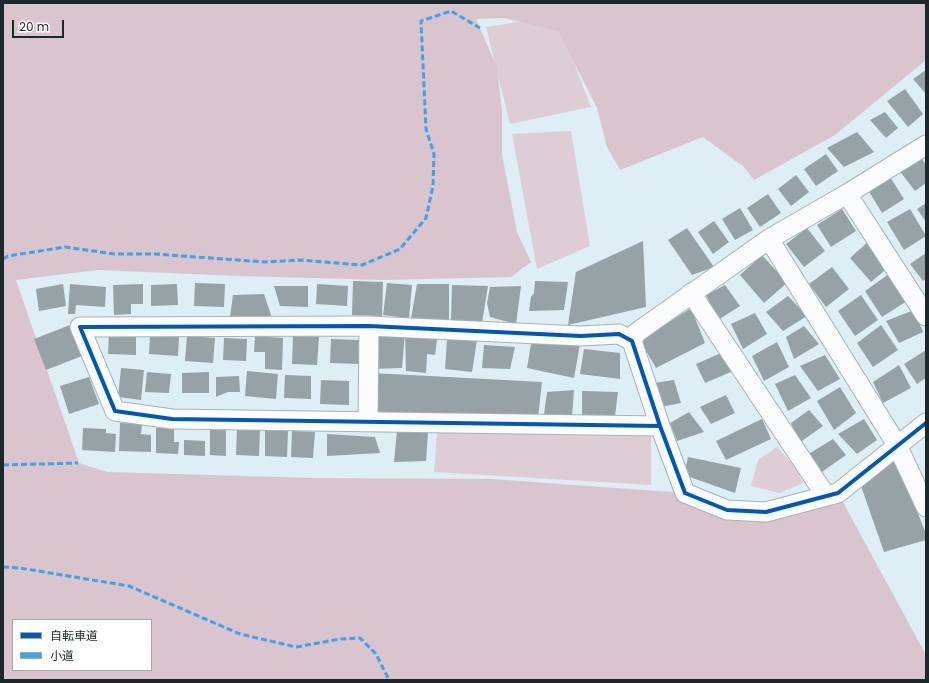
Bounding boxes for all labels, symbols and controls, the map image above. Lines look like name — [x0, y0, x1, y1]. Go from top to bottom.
scale bar — [14, 12, 66, 38]
text: 20 m — [19, 18, 49, 35]
legend — [12, 619, 152, 671]
text: 自転車道 — [50, 627, 98, 644]
text: 小道 — [50, 647, 74, 664]

